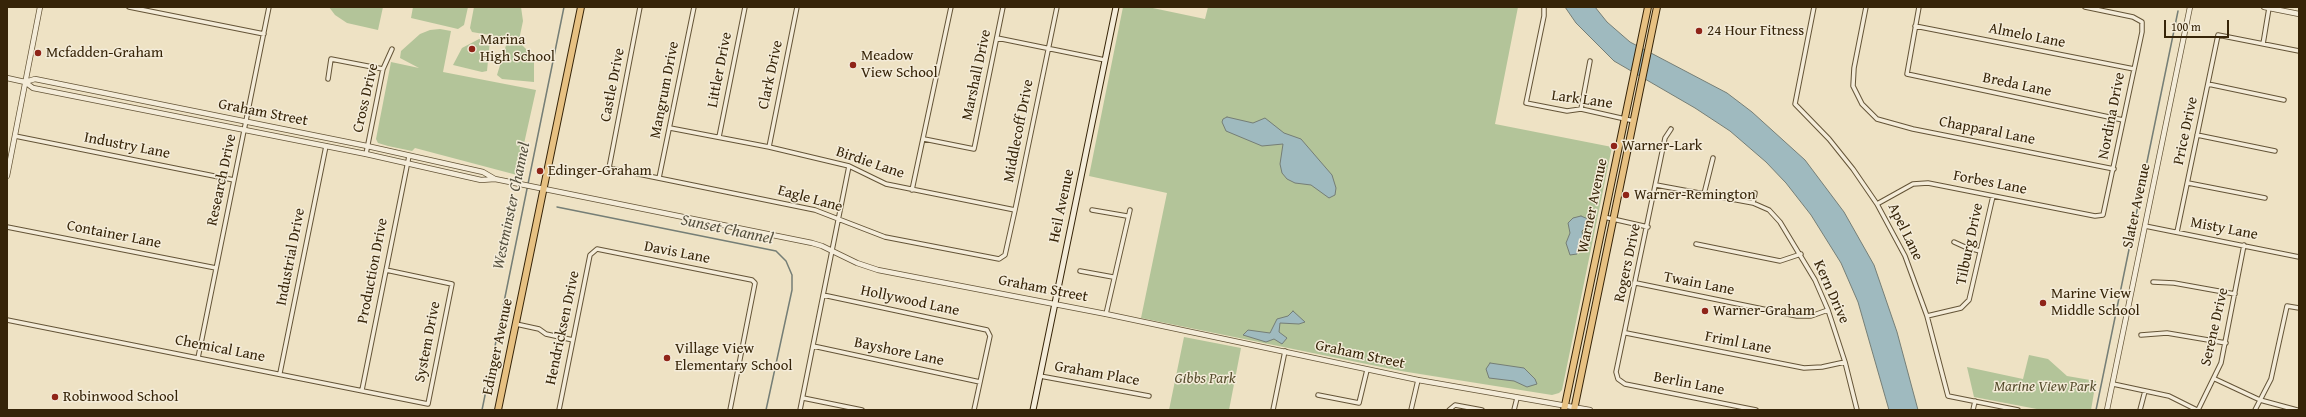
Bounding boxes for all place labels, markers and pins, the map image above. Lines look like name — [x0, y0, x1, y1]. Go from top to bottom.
place label: 24 Hour Fitness — [1707, 22, 1804, 40]
marker: 24 Hour Fitness — [1694, 26, 1704, 36]
place label: Marina High School — [480, 31, 555, 66]
place label: Mcfadden-Graham — [46, 44, 163, 62]
marker: Marina High School — [467, 44, 477, 54]
place label: Meadow View School — [861, 47, 938, 82]
marker: Mcfadden-Graham — [33, 48, 43, 58]
marker: Meadow View School — [848, 60, 858, 70]
place label: Warner-Lark — [1622, 137, 1702, 155]
marker: Warner-Lark — [1609, 141, 1619, 151]
place label: Edinger-Graham — [548, 162, 652, 180]
marker: Edinger-Graham — [535, 166, 545, 176]
place label: Warner-Remington — [1634, 186, 1756, 204]
marker: Warner-Remington — [1621, 190, 1631, 200]
place label: Marine View Middle School — [2051, 285, 2140, 320]
marker: Marine View Middle School — [2038, 298, 2048, 308]
place label: Warner-Graham — [1713, 302, 1815, 320]
marker: Warner-Graham — [1700, 306, 1710, 316]
place label: Village View Elementary School — [675, 340, 793, 375]
marker: Village View Elementary School — [662, 353, 672, 363]
place label: Robinwood School — [63, 388, 178, 406]
marker: Robinwood School — [50, 392, 60, 402]

